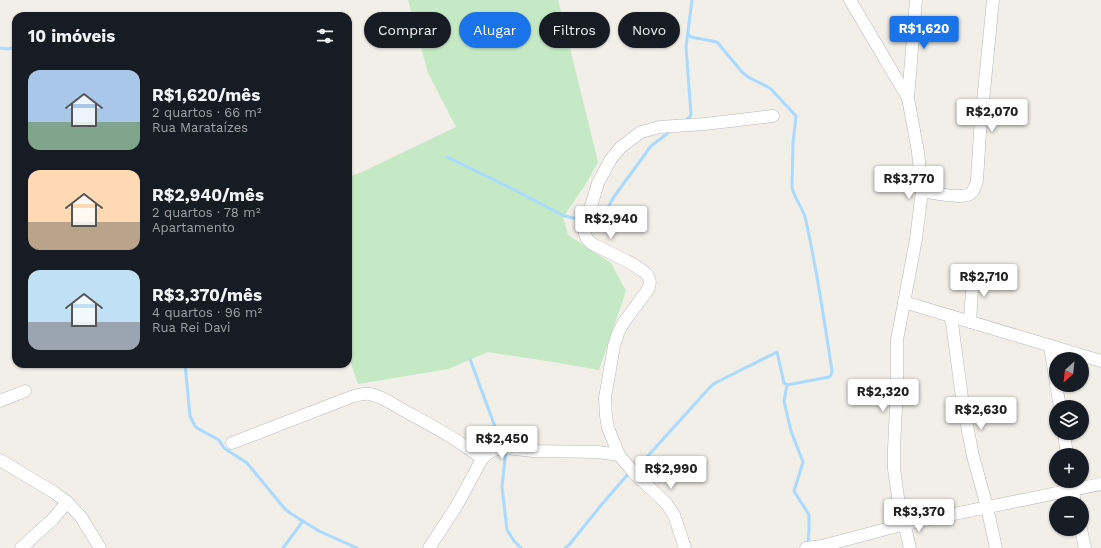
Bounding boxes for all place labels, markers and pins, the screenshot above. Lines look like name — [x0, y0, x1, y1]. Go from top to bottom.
pin: R$1,620 — [887, 16, 961, 50]
pin: R$2,070 — [955, 99, 1029, 133]
pin: R$3,770 — [872, 166, 946, 200]
pin: R$2,940 — [574, 206, 648, 240]
pin: R$2,710 — [947, 264, 1021, 298]
pin: R$2,320 — [846, 379, 920, 413]
pin: R$2,630 — [944, 397, 1018, 431]
pin: R$2,450 — [465, 426, 539, 460]
pin: R$2,990 — [634, 456, 708, 490]
pin: R$3,370 — [882, 499, 956, 533]

